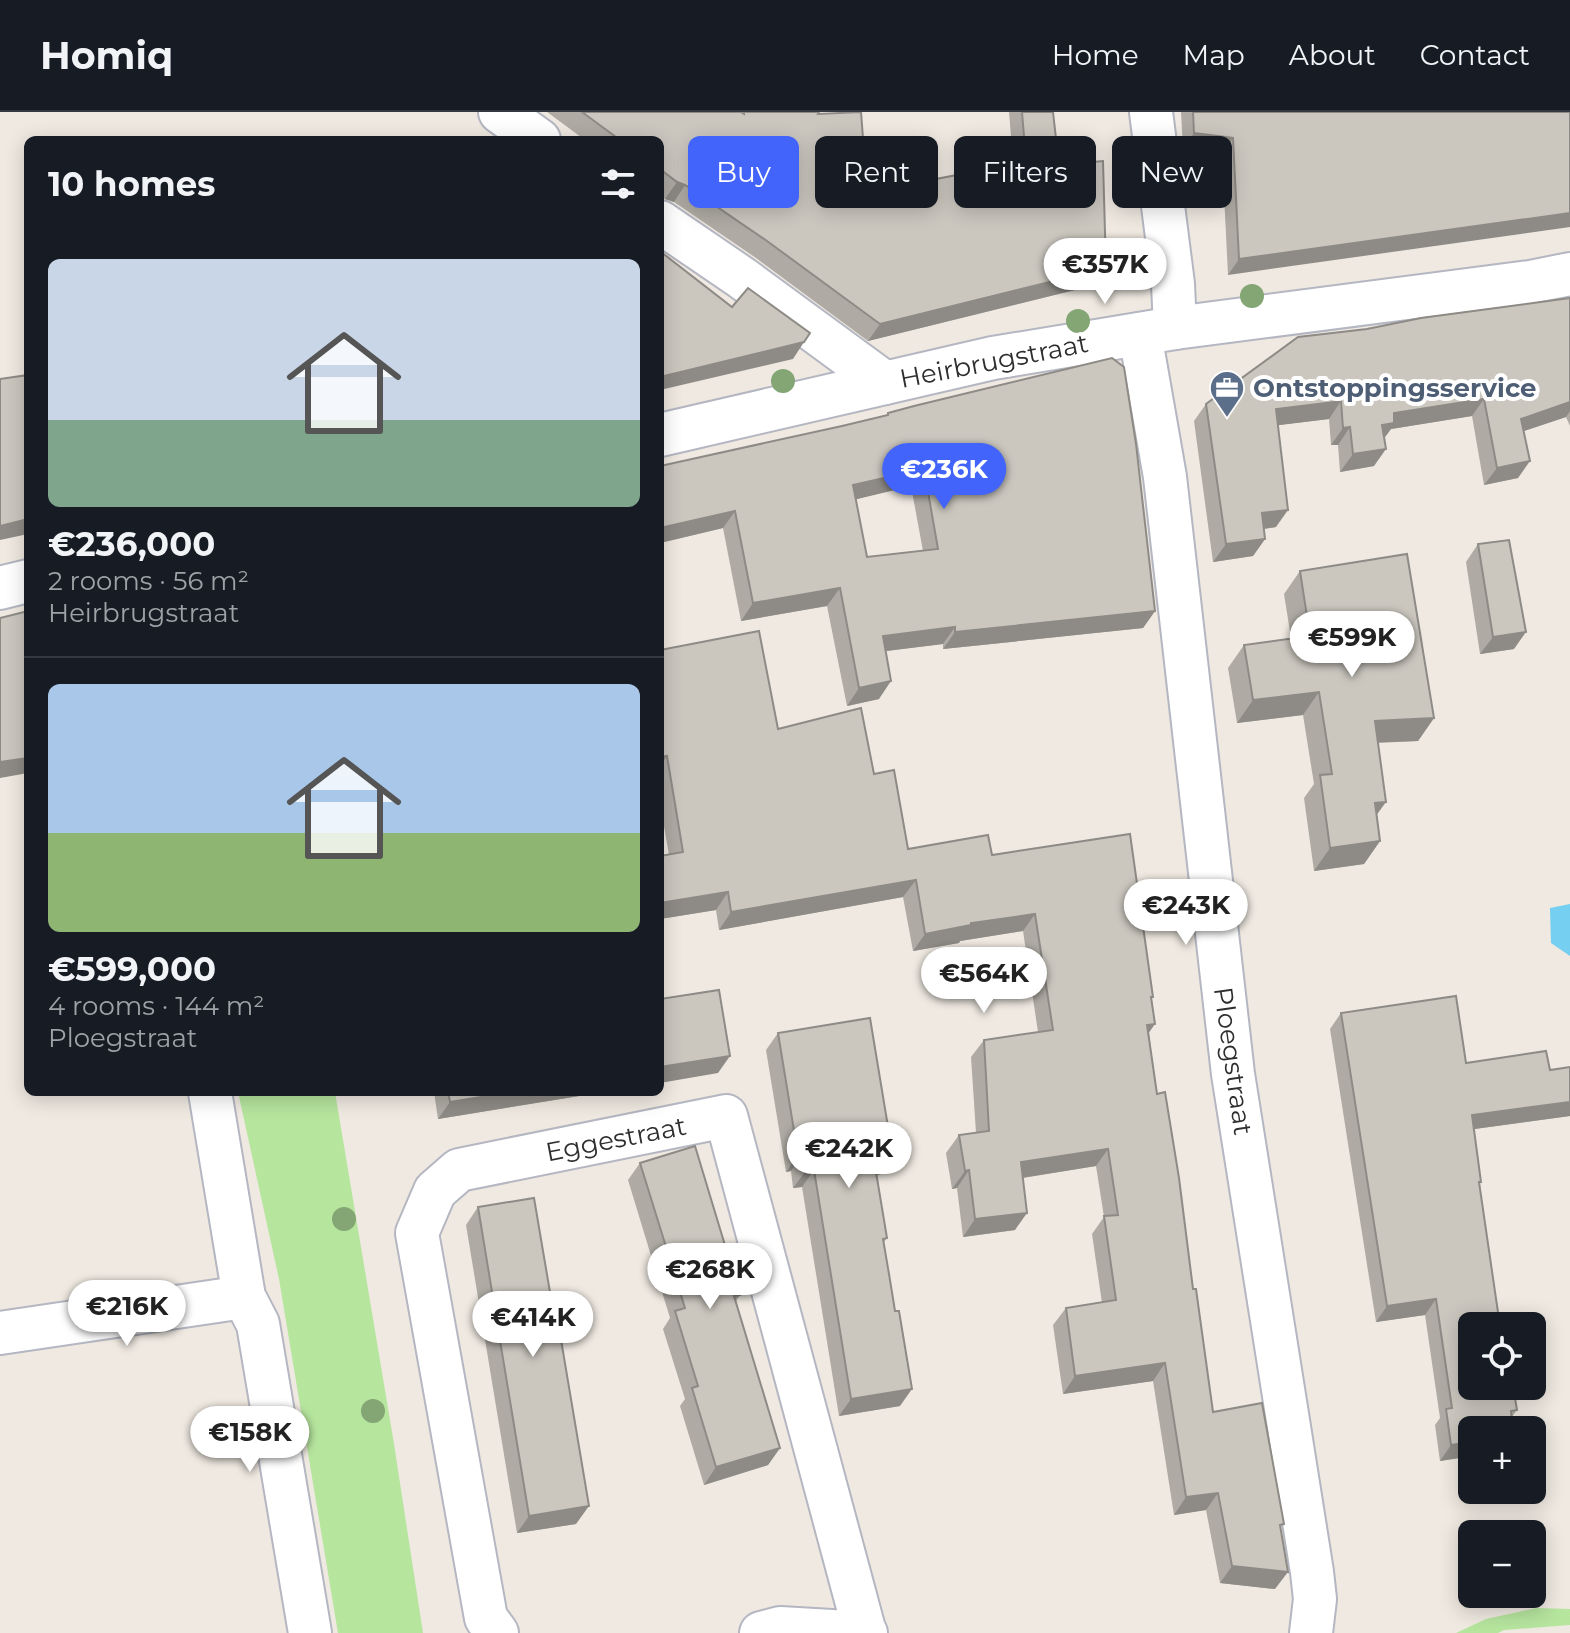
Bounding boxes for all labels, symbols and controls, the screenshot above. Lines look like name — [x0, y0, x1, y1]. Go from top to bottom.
text: Homiq — [40, 32, 173, 79]
text: Home — [1052, 38, 1139, 72]
text: Map — [1183, 38, 1245, 72]
text: About — [1289, 38, 1376, 72]
text: Contact — [1420, 38, 1530, 72]
chip: Buy — [688, 136, 799, 208]
chip: Rent — [815, 136, 938, 208]
chip: Filters — [954, 136, 1096, 208]
chip: New — [1112, 136, 1232, 208]
icon: filters — [596, 162, 640, 206]
text: 10 homes — [48, 163, 215, 205]
pin: €357K — [1049, 238, 1161, 306]
text: €357K — [1062, 248, 1148, 280]
icon: home — [272, 311, 416, 455]
street label: Heirbrugstraat — [897, 327, 1091, 395]
office icon: Ontstoppingsservice — [1208, 369, 1246, 419]
place label: Ontstoppingsservice — [1253, 372, 1537, 404]
pin: €236K — [888, 443, 1000, 511]
text: €236K — [900, 453, 988, 485]
text: €236,000 — [48, 523, 215, 565]
text: 2 rooms · 56 m² — [48, 565, 249, 597]
text: Heirbrugstraat — [48, 597, 239, 629]
pin: €599K — [1296, 611, 1408, 679]
text: €599K — [1308, 621, 1396, 653]
icon: home — [272, 736, 416, 880]
pin: €243K — [1130, 879, 1242, 947]
text: €243K — [1142, 889, 1230, 921]
pin: €564K — [928, 947, 1040, 1015]
text: €599,000 — [48, 948, 216, 990]
text: €564K — [939, 957, 1029, 989]
street label: Ploegstraat — [1207, 985, 1259, 1137]
text: 4 rooms · 144 m² — [48, 990, 264, 1022]
text: Ploegstraat — [48, 1022, 197, 1054]
street label: Eggestraat — [543, 1110, 689, 1168]
pin: €242K — [793, 1122, 905, 1190]
text: €242K — [805, 1132, 893, 1164]
pin: €268K — [654, 1243, 766, 1311]
text: €268K — [665, 1253, 755, 1285]
pin: €216K — [71, 1280, 183, 1348]
text: €216K — [86, 1290, 168, 1322]
pin: €414K — [477, 1291, 589, 1359]
text: €414K — [490, 1301, 576, 1333]
map controls — [1458, 1312, 1546, 1608]
button: locate — [1458, 1312, 1546, 1400]
pin: €158K — [194, 1406, 306, 1474]
text: €158K — [208, 1416, 292, 1448]
button: + — [1458, 1416, 1546, 1504]
button: − — [1458, 1520, 1546, 1608]

